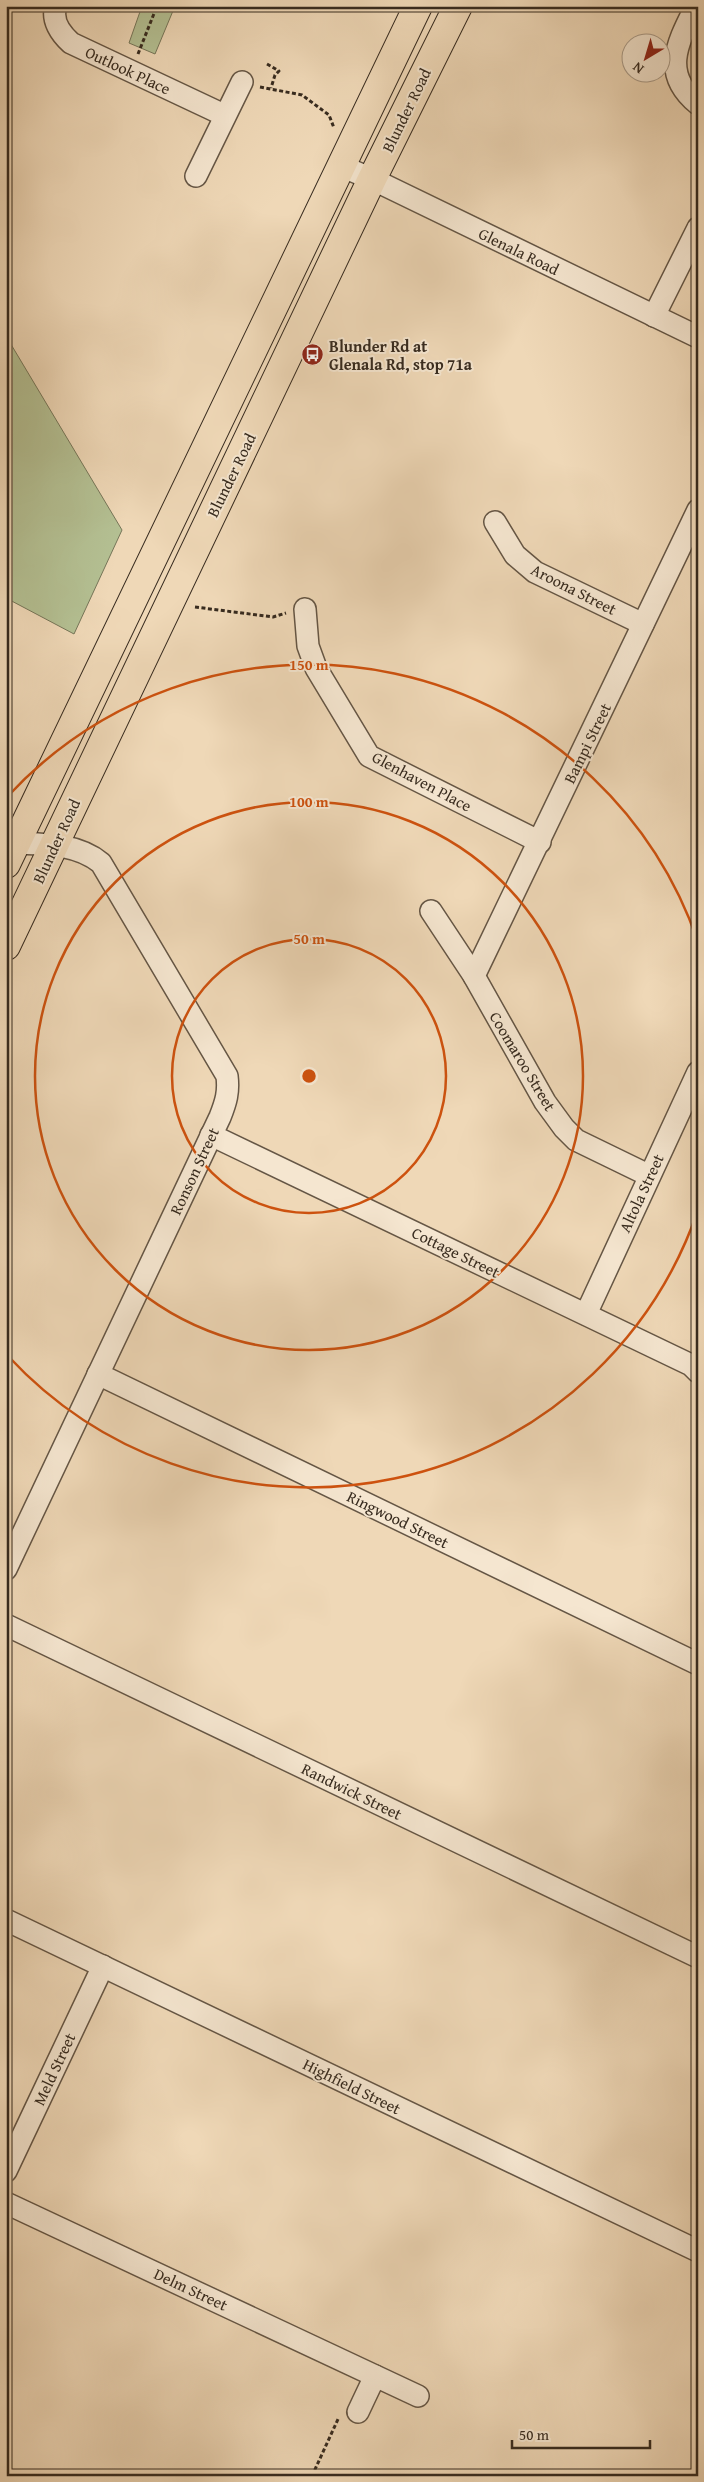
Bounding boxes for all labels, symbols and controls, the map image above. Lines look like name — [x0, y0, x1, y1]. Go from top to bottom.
north arrow — [622, 32, 672, 82]
street label: Outlook Place — [81, 40, 175, 100]
text: N — [628, 57, 648, 79]
street label: Blunder Road — [375, 64, 437, 156]
street label: Glenala Road — [475, 221, 564, 281]
place label: Blunder Rd at Glenala Rd, stop 71a — [329, 334, 473, 376]
bus stop icon: Blunder Rd at Glenala Rd, stop 71a — [301, 343, 325, 367]
street label: Blunder Road — [200, 429, 262, 521]
street label: Aroona Street — [527, 557, 621, 621]
text: 150 m — [289, 654, 329, 675]
street label: Bampi Street — [557, 698, 617, 787]
street label: Glenhaven Place — [368, 745, 476, 817]
text: 100 m — [289, 791, 329, 812]
street label: Blunder Road — [26, 794, 86, 887]
text: 50 m — [293, 928, 325, 949]
street label: Coomaroo Street — [484, 1007, 562, 1116]
centre of rings — [300, 1067, 318, 1085]
street label: Ronson Street — [163, 1123, 225, 1219]
street label: Altola Street — [612, 1150, 670, 1236]
street label: Cottage Street — [408, 1220, 504, 1284]
street label: Ringwood Street — [343, 1484, 453, 1554]
street label: Randwick Street — [298, 1756, 407, 1826]
street label: Meld Street — [27, 2028, 81, 2109]
street label: Highfield Street — [299, 2052, 405, 2120]
street label: Delm Street — [150, 2261, 232, 2317]
scale bar — [512, 2417, 649, 2449]
text: 50 m — [519, 2424, 550, 2445]

